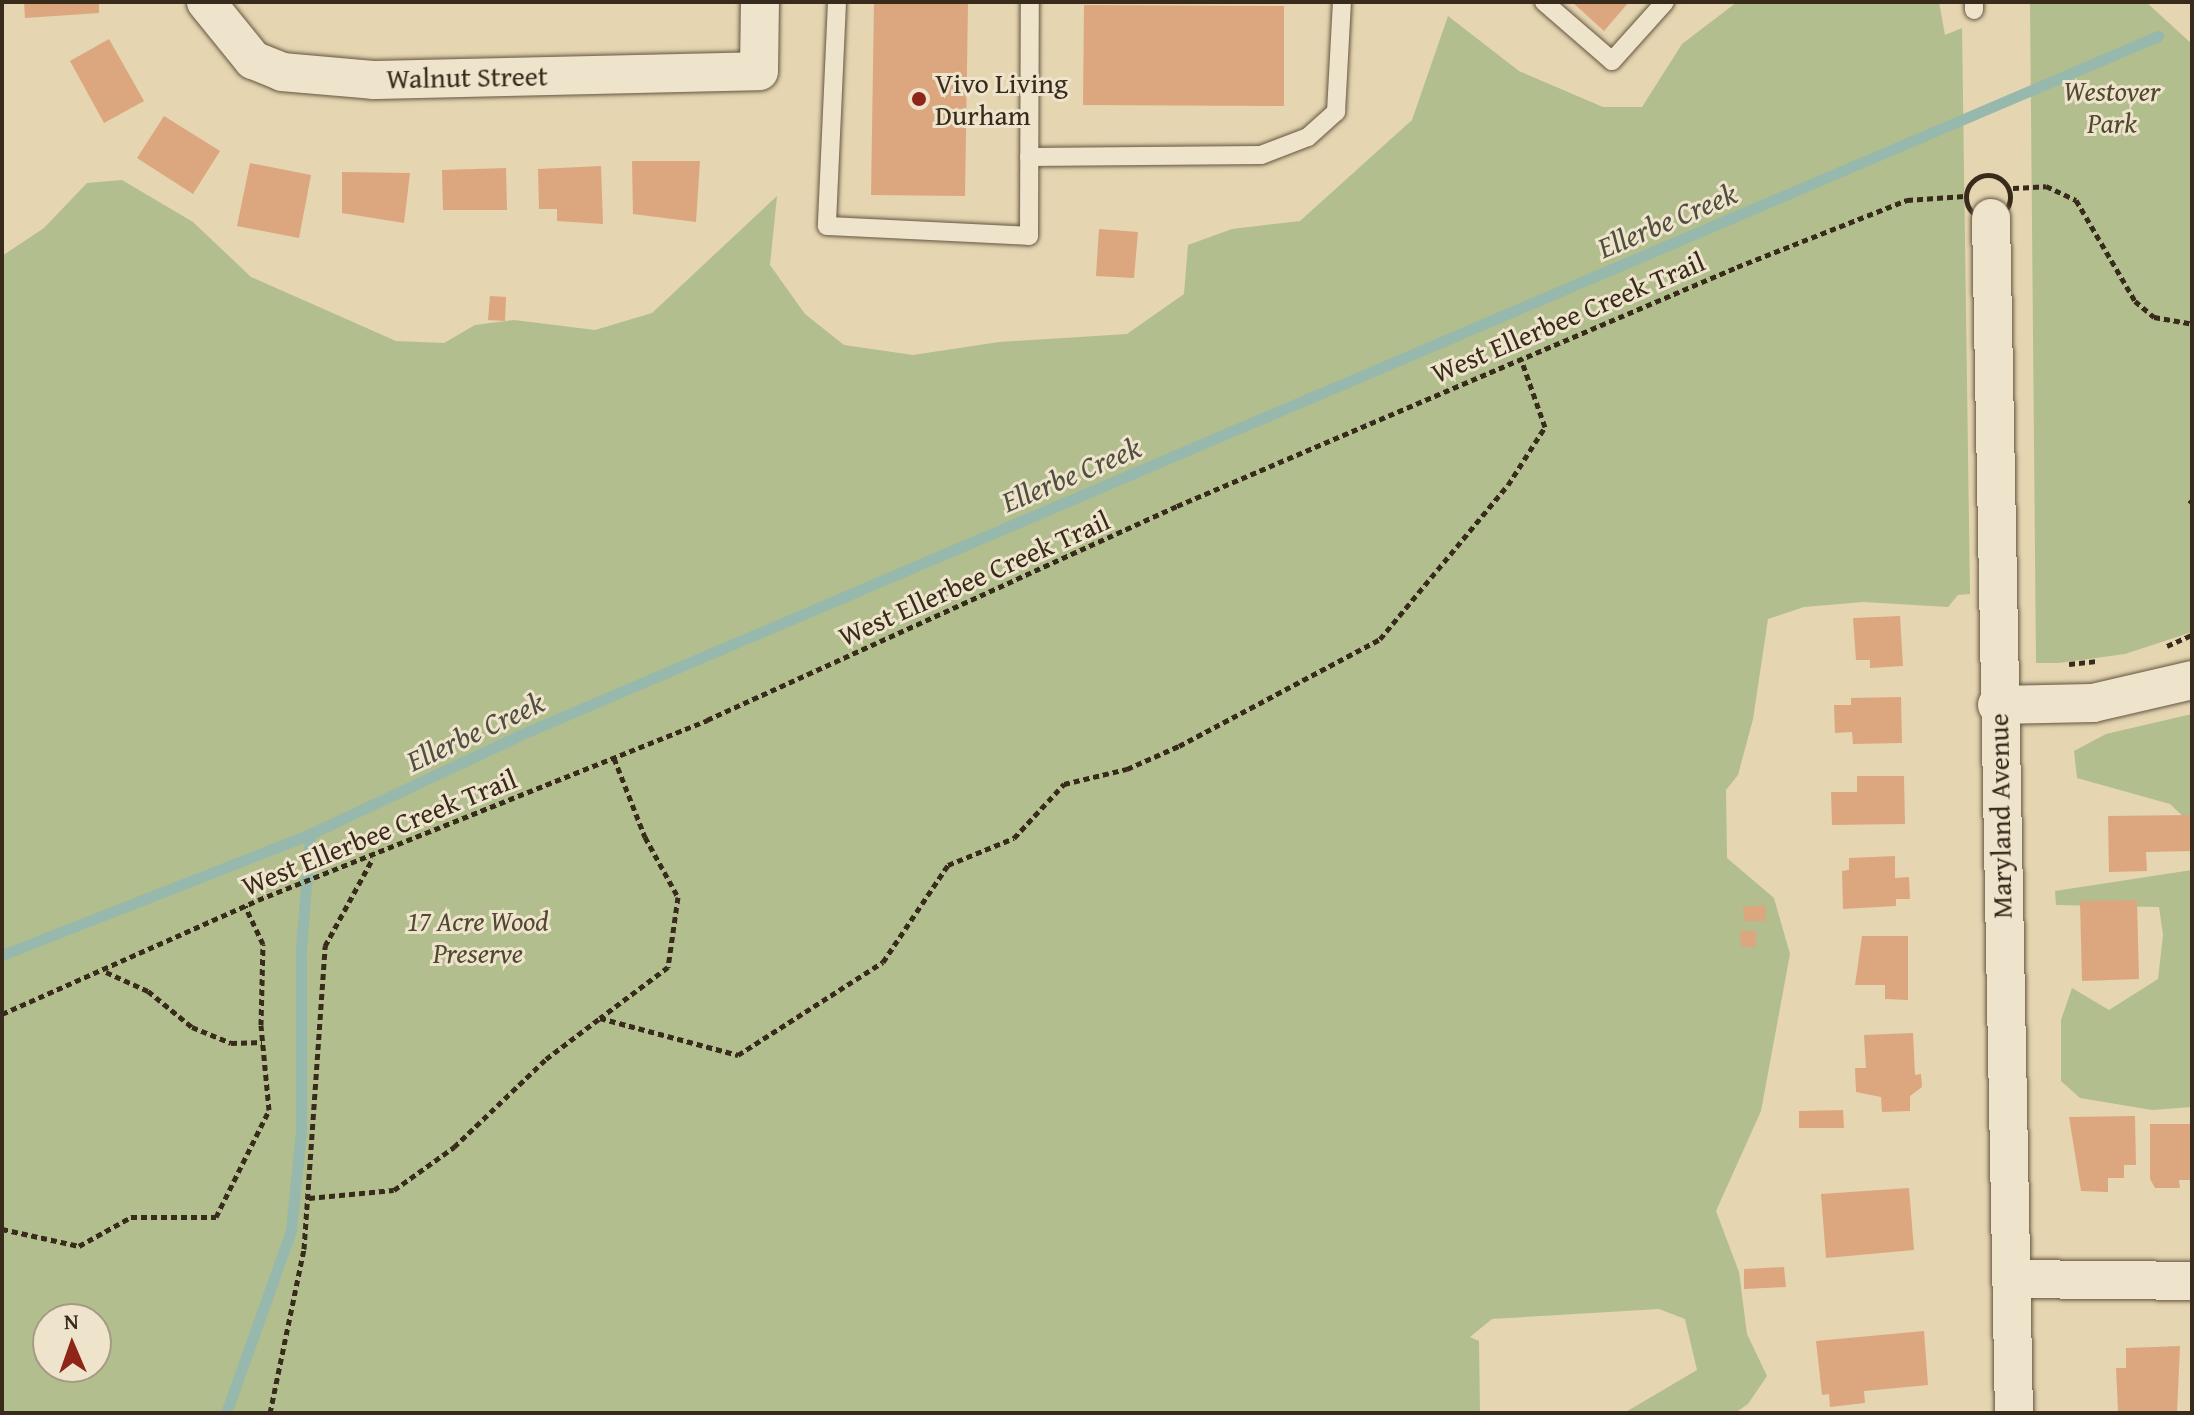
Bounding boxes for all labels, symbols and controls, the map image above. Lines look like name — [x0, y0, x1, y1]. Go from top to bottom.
street label: Walnut Street — [386, 59, 548, 95]
place label: Vivo Living Durham — [935, 66, 1068, 132]
park label: Westover Park — [2064, 74, 2160, 140]
marker: Vivo Living Durham — [910, 90, 928, 108]
water label: Ellerbe Creek — [1592, 175, 1742, 265]
street label: West Ellerbee Creek Trail — [1426, 244, 1710, 390]
water label: Ellerbe Creek — [996, 429, 1146, 519]
street label: West Ellerbee Creek Trail — [833, 503, 1115, 653]
water label: Ellerbe Creek — [400, 683, 550, 779]
street label: Maryland Avenue — [1981, 713, 2019, 919]
street label: West Ellerbee Creek Trail — [237, 761, 521, 903]
park label: 17 Acre Wood Preserve — [407, 904, 549, 970]
north arrow — [32, 1303, 112, 1383]
text: N — [63, 1305, 79, 1337]

